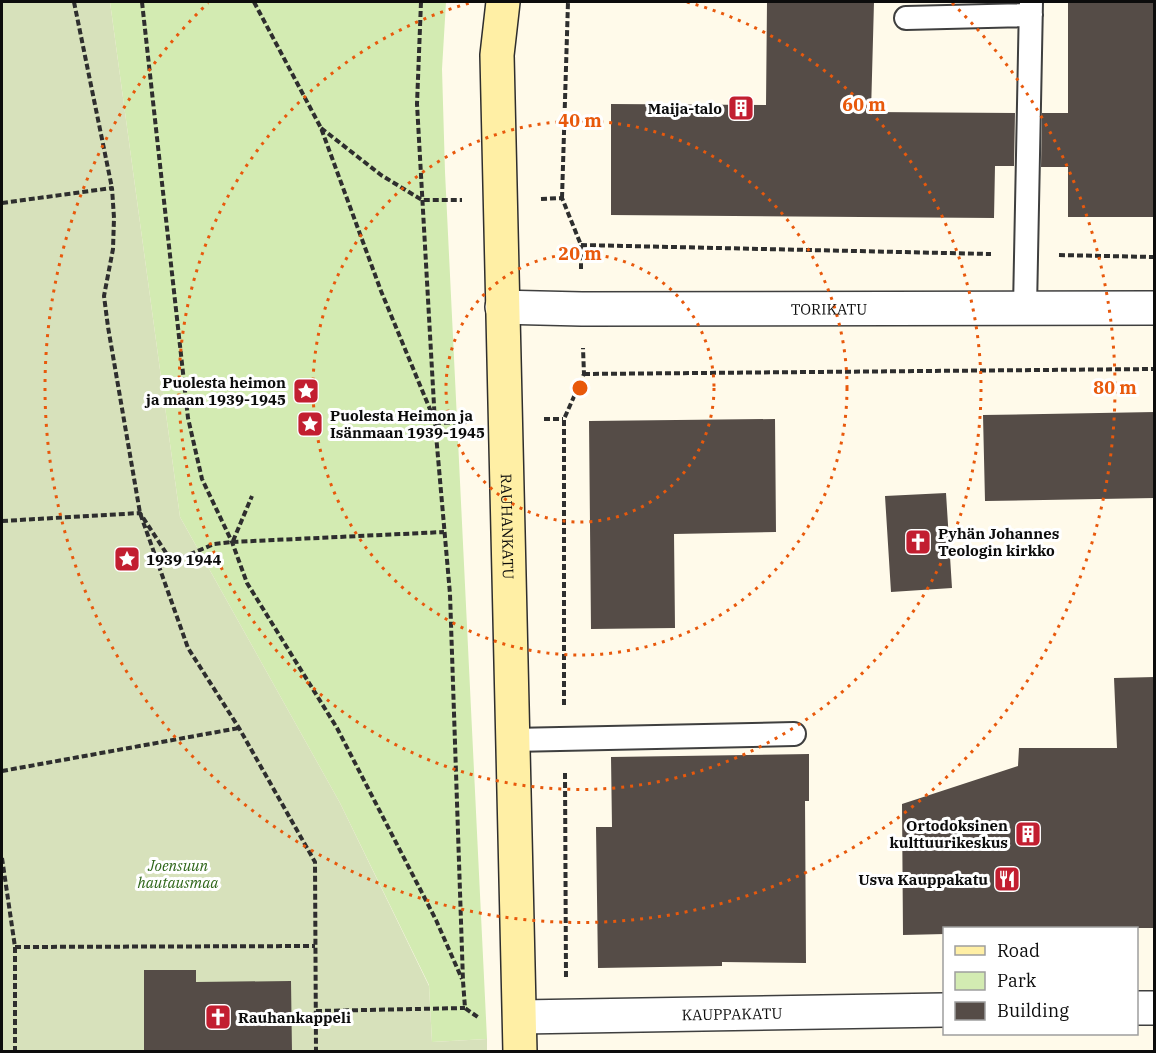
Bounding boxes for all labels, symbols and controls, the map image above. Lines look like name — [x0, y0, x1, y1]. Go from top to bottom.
building icon: Maija-talo — [726, 93, 756, 123]
text: 60 m — [842, 93, 886, 116]
place label: Maija-talo — [648, 99, 722, 118]
text: 40 m — [558, 109, 602, 132]
text: 20 m — [558, 242, 602, 265]
street label: TORIKATU — [791, 299, 867, 318]
place label: Puolesta heimon ja maan 1939-1945 — [144, 373, 286, 409]
place icon: Puolesta heimon ja maan 1939-1945 — [291, 376, 321, 406]
text: 80 m — [1093, 376, 1137, 399]
centre of rings — [570, 378, 590, 398]
place label: Puolesta Heimon ja Isänmaan 1939-1945 — [330, 406, 485, 442]
place icon: Puolesta Heimon ja Isänmaan 1939-1945 — [295, 409, 325, 439]
street label: RAUHANKATU — [497, 473, 519, 580]
place label: Pyhän Johannes Teologin kirkko — [938, 524, 1059, 560]
church icon: Pyhän Johannes Teologin kirkko — [903, 527, 933, 557]
place icon: 1939 1944 — [112, 544, 142, 574]
place label: 1939 1944 — [146, 550, 221, 569]
place label: Ortodoksinen kulttuurikeskus — [890, 816, 1008, 852]
building icon: Ortodoksinen kulttuurikeskus — [1013, 819, 1043, 849]
park label: Joensuun hautausmaa — [137, 856, 219, 892]
restaurant icon: Usva Kauppakatu — [992, 864, 1022, 894]
place label: Usva Kauppakatu — [858, 870, 988, 889]
legend — [943, 927, 1138, 1035]
text: Road — [997, 939, 1040, 962]
text: Park — [997, 969, 1037, 992]
text: Building — [997, 999, 1069, 1022]
church icon: Rauhankappeli — [203, 1002, 233, 1032]
street label: KAUPPAKATU — [681, 1003, 783, 1024]
place label: Rauhankappeli — [238, 1008, 351, 1027]

